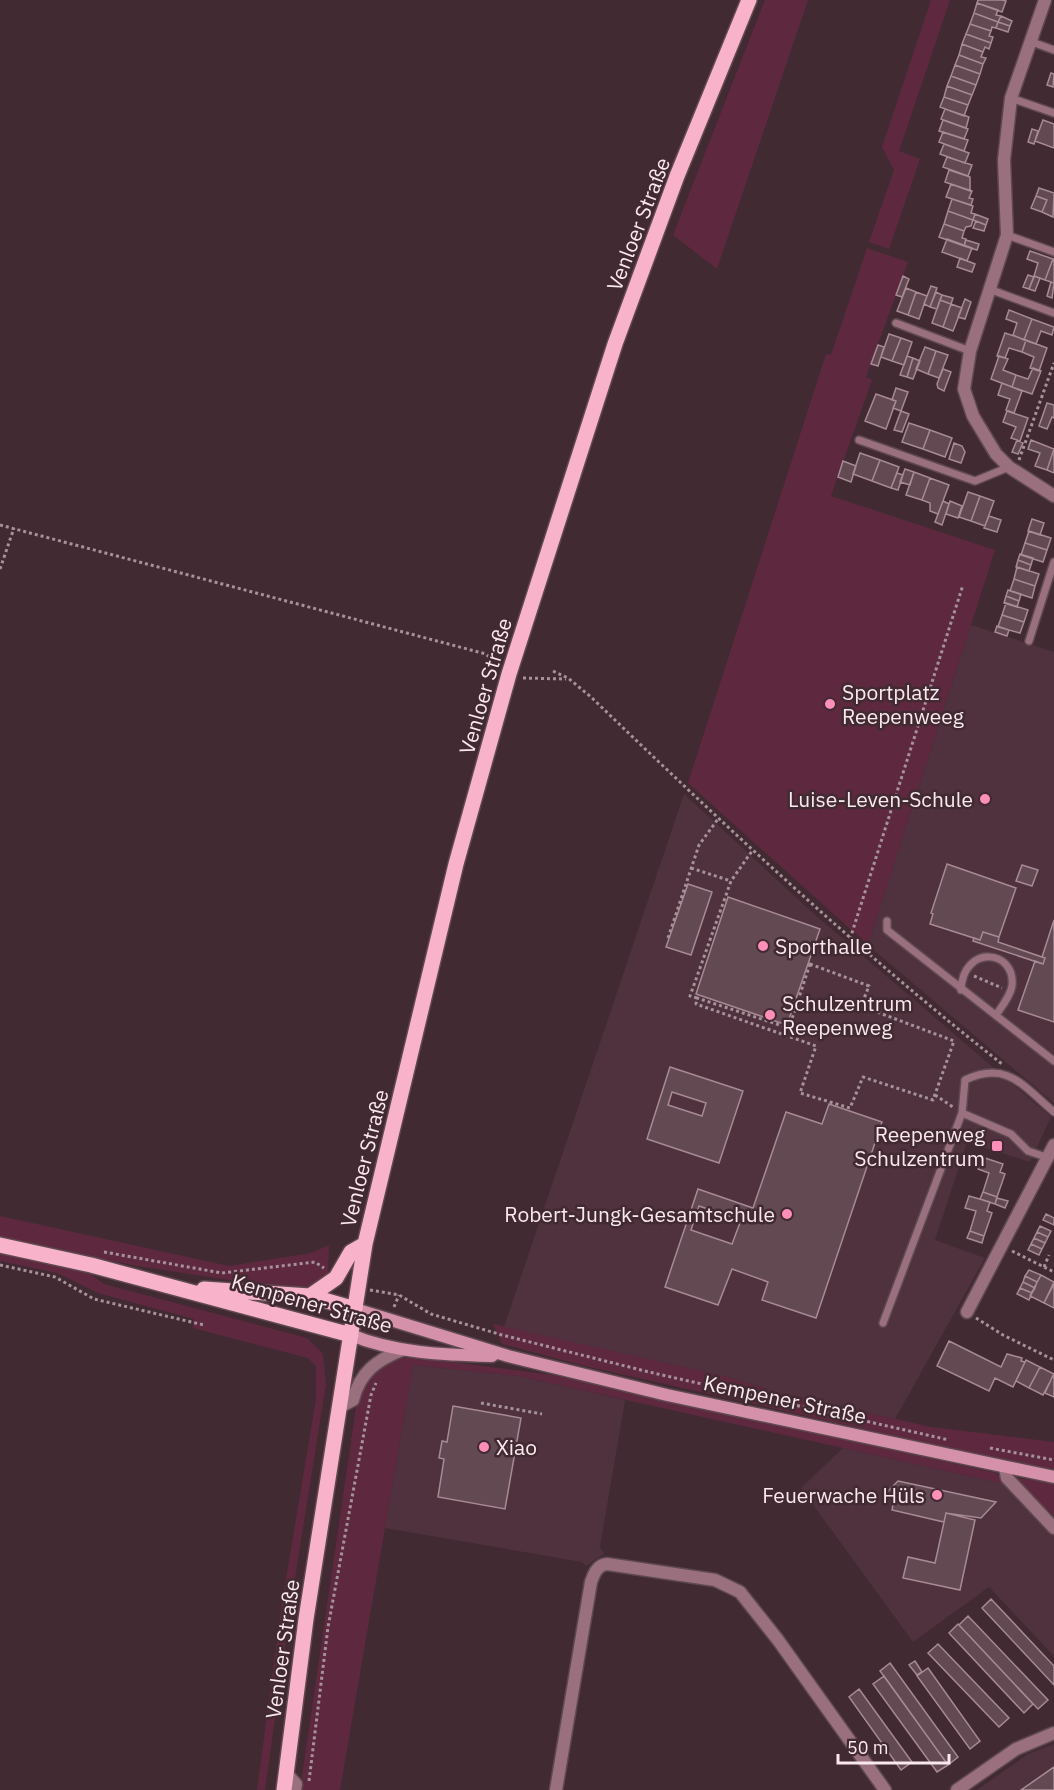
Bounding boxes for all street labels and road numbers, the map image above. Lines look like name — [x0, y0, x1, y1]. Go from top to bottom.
street label: Venloer Straße — [600, 153, 676, 295]
street label: Venloer Straße — [452, 615, 518, 757]
street label: Venloer Straße — [333, 1086, 395, 1230]
street label: Kempener Straße — [228, 1267, 396, 1339]
street label: Kempener Straße — [701, 1368, 869, 1430]
street label: Venloer Straße — [258, 1577, 306, 1721]

